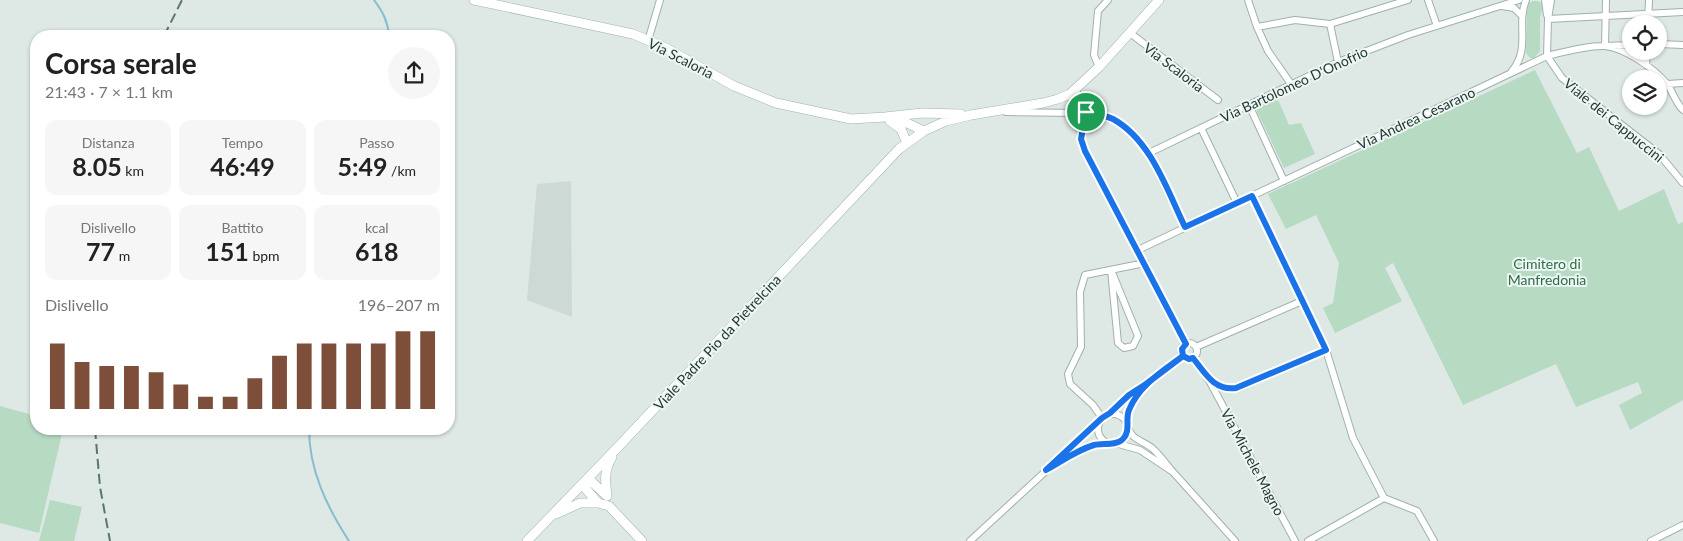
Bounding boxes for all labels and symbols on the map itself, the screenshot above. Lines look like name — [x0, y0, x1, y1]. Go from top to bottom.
street label: Via Scaloria — [645, 34, 717, 82]
street label: Via Scaloria — [1140, 39, 1208, 95]
street label: Via Bartolomeo D'Onofrio — [1218, 42, 1370, 126]
street label: Viale dei Cappuccini — [1561, 74, 1667, 166]
street label: Via Andrea Cesarano — [1354, 83, 1478, 153]
pin — [1065, 91, 1107, 133]
park label: Cimitero di Manfredonia — [1508, 255, 1586, 288]
street label: Viale Padre Pio da Pietrelcina — [650, 271, 784, 413]
street label: Via Michele Magno — [1218, 406, 1288, 518]

